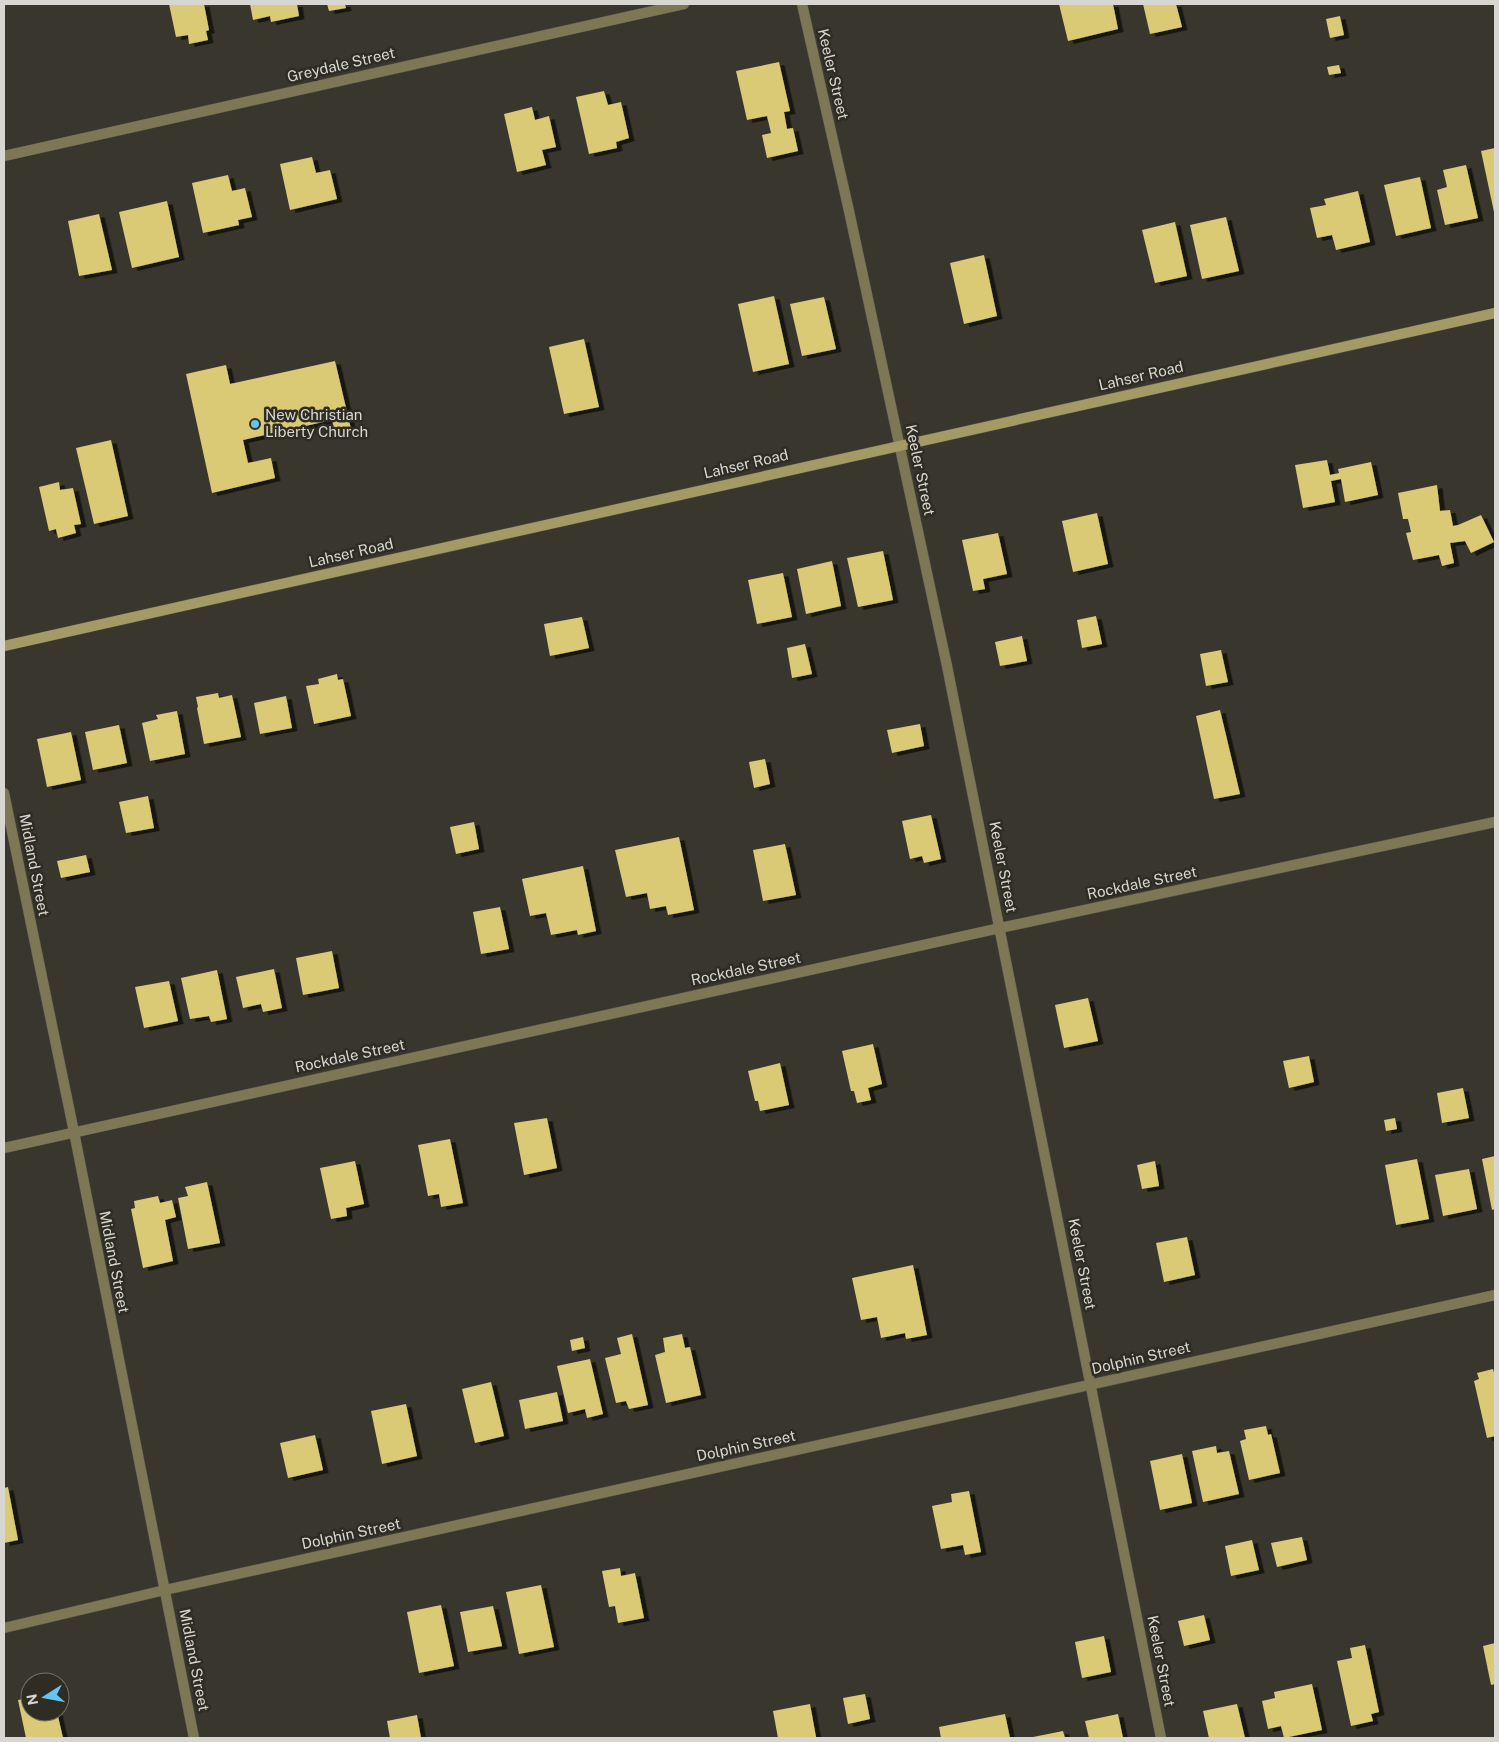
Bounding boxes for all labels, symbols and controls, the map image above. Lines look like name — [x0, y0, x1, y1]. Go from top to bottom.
street label: Keeler Street — [815, 27, 852, 121]
street label: Greydale Street — [285, 44, 397, 85]
street label: Lahser Road — [1097, 358, 1185, 394]
place label: New Christian Liberty Church — [265, 406, 368, 440]
marker: New Christian Liberty Church — [249, 418, 261, 430]
street label: Keeler Street — [903, 423, 938, 517]
street label: Lahser Road — [702, 446, 790, 482]
street label: Lahser Road — [307, 535, 395, 571]
street label: Midland Street — [16, 812, 53, 918]
street label: Keeler Street — [986, 820, 1021, 914]
street label: Rockdale Street — [1085, 863, 1198, 902]
street label: Rockdale Street — [689, 949, 802, 988]
street label: Rockdale Street — [293, 1036, 406, 1075]
street label: Midland Street — [96, 1209, 133, 1315]
street label: Keeler Street — [1065, 1217, 1100, 1311]
street label: Dolphin Street — [1090, 1338, 1192, 1377]
street label: Dolphin Street — [695, 1427, 797, 1464]
street label: Dolphin Street — [300, 1515, 402, 1552]
street label: Midland Street — [176, 1607, 213, 1713]
street label: Keeler Street — [1144, 1614, 1179, 1708]
north arrow — [20, 1672, 70, 1722]
text: N — [23, 1693, 41, 1706]

